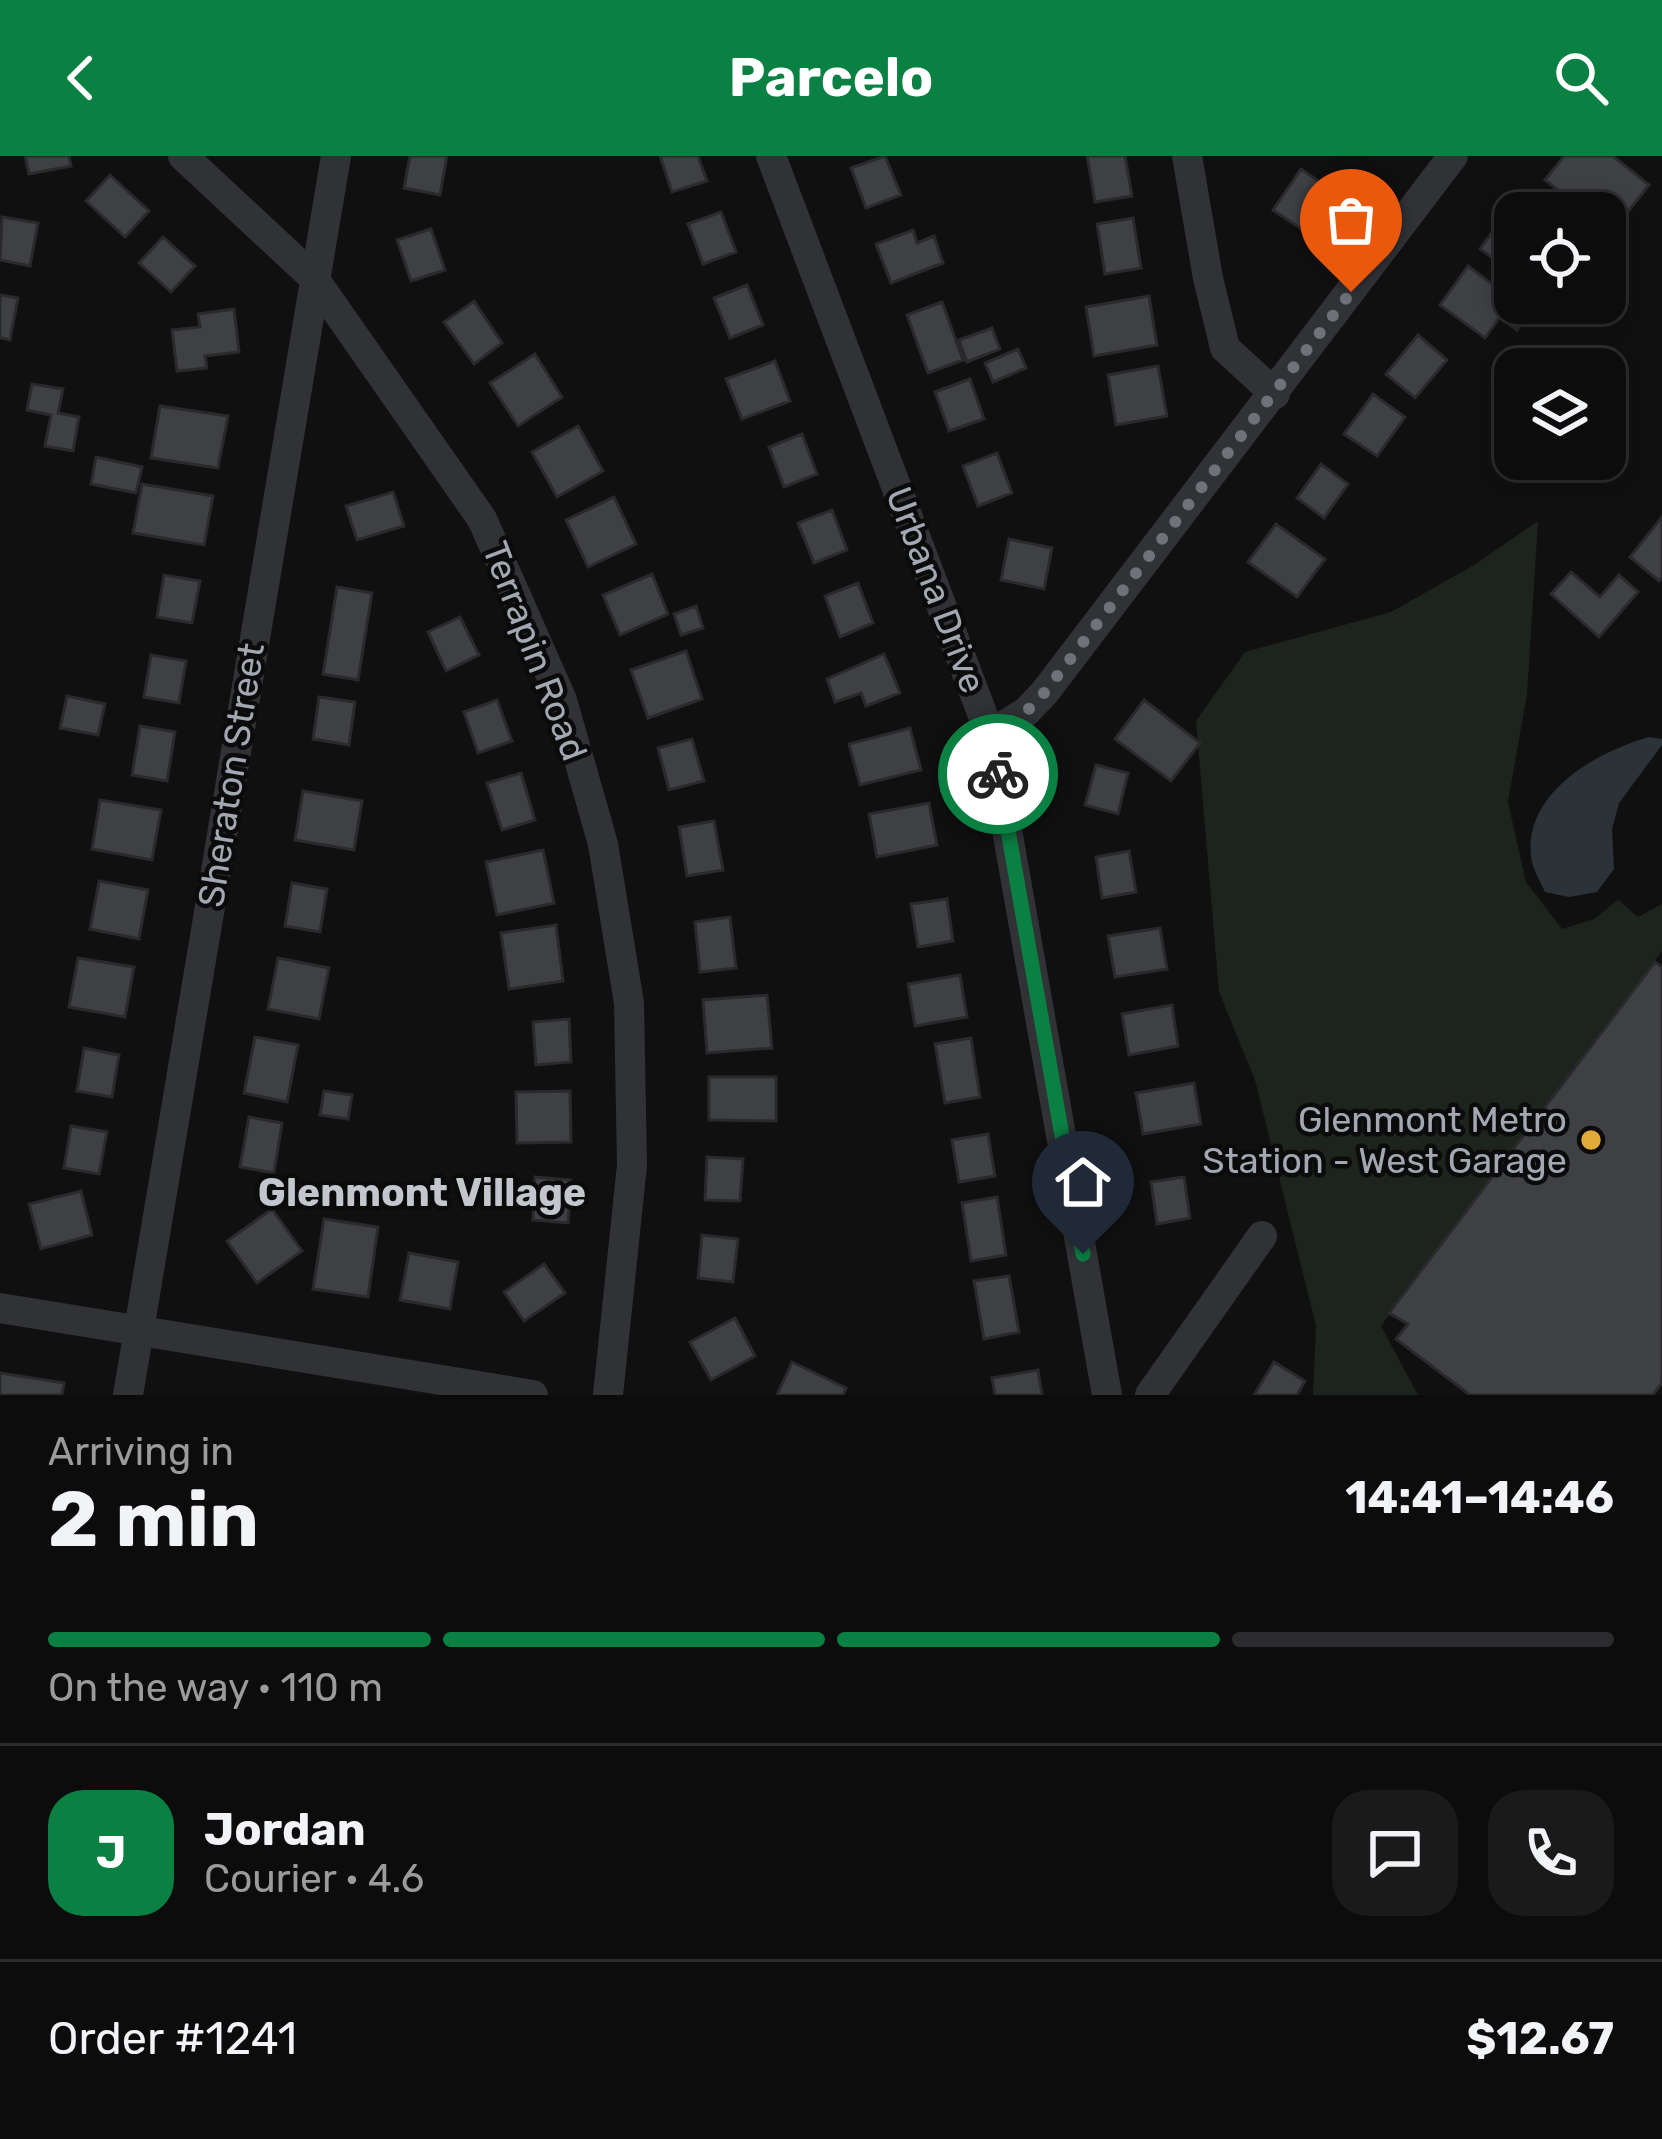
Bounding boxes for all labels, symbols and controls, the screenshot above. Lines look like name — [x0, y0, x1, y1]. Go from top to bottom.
icon: back — [48, 45, 114, 111]
icon: search — [1548, 45, 1614, 111]
text: Parcelo — [729, 46, 933, 110]
pin — [1300, 169, 1402, 292]
icon: bag — [1318, 187, 1384, 253]
map controls — [1494, 192, 1626, 480]
button: locate — [1494, 192, 1626, 324]
button: layers — [1494, 348, 1626, 480]
street label: Urbana Drive — [877, 481, 995, 699]
street label: Terrapin Road — [474, 536, 596, 766]
street label: Sheraton Street — [189, 640, 273, 910]
courier — [938, 714, 1058, 834]
icon: bike — [965, 741, 1031, 807]
place label: Glenmont Metro Station - West Garage — [1202, 1098, 1567, 1182]
marker: Glenmont Metro Station - West Garage — [1578, 1127, 1604, 1153]
pin — [1032, 1131, 1134, 1254]
icon: home — [1050, 1149, 1116, 1215]
district label: Glenmont Village — [258, 1170, 586, 1216]
text: Arriving in — [48, 1429, 234, 1475]
text: 14:41–14:46 — [1345, 1471, 1614, 1524]
text: 2 min — [48, 1473, 259, 1566]
text: On the way · 110 m — [48, 1665, 383, 1711]
button: chat — [1332, 1790, 1458, 1916]
button: phone — [1488, 1790, 1614, 1916]
text: Jordan — [204, 1803, 366, 1856]
text: J — [96, 1826, 126, 1879]
text: Courier · 4.6 — [204, 1856, 424, 1902]
text: Order #1241 — [48, 2012, 297, 2065]
text: $12.67 — [1466, 2012, 1614, 2065]

